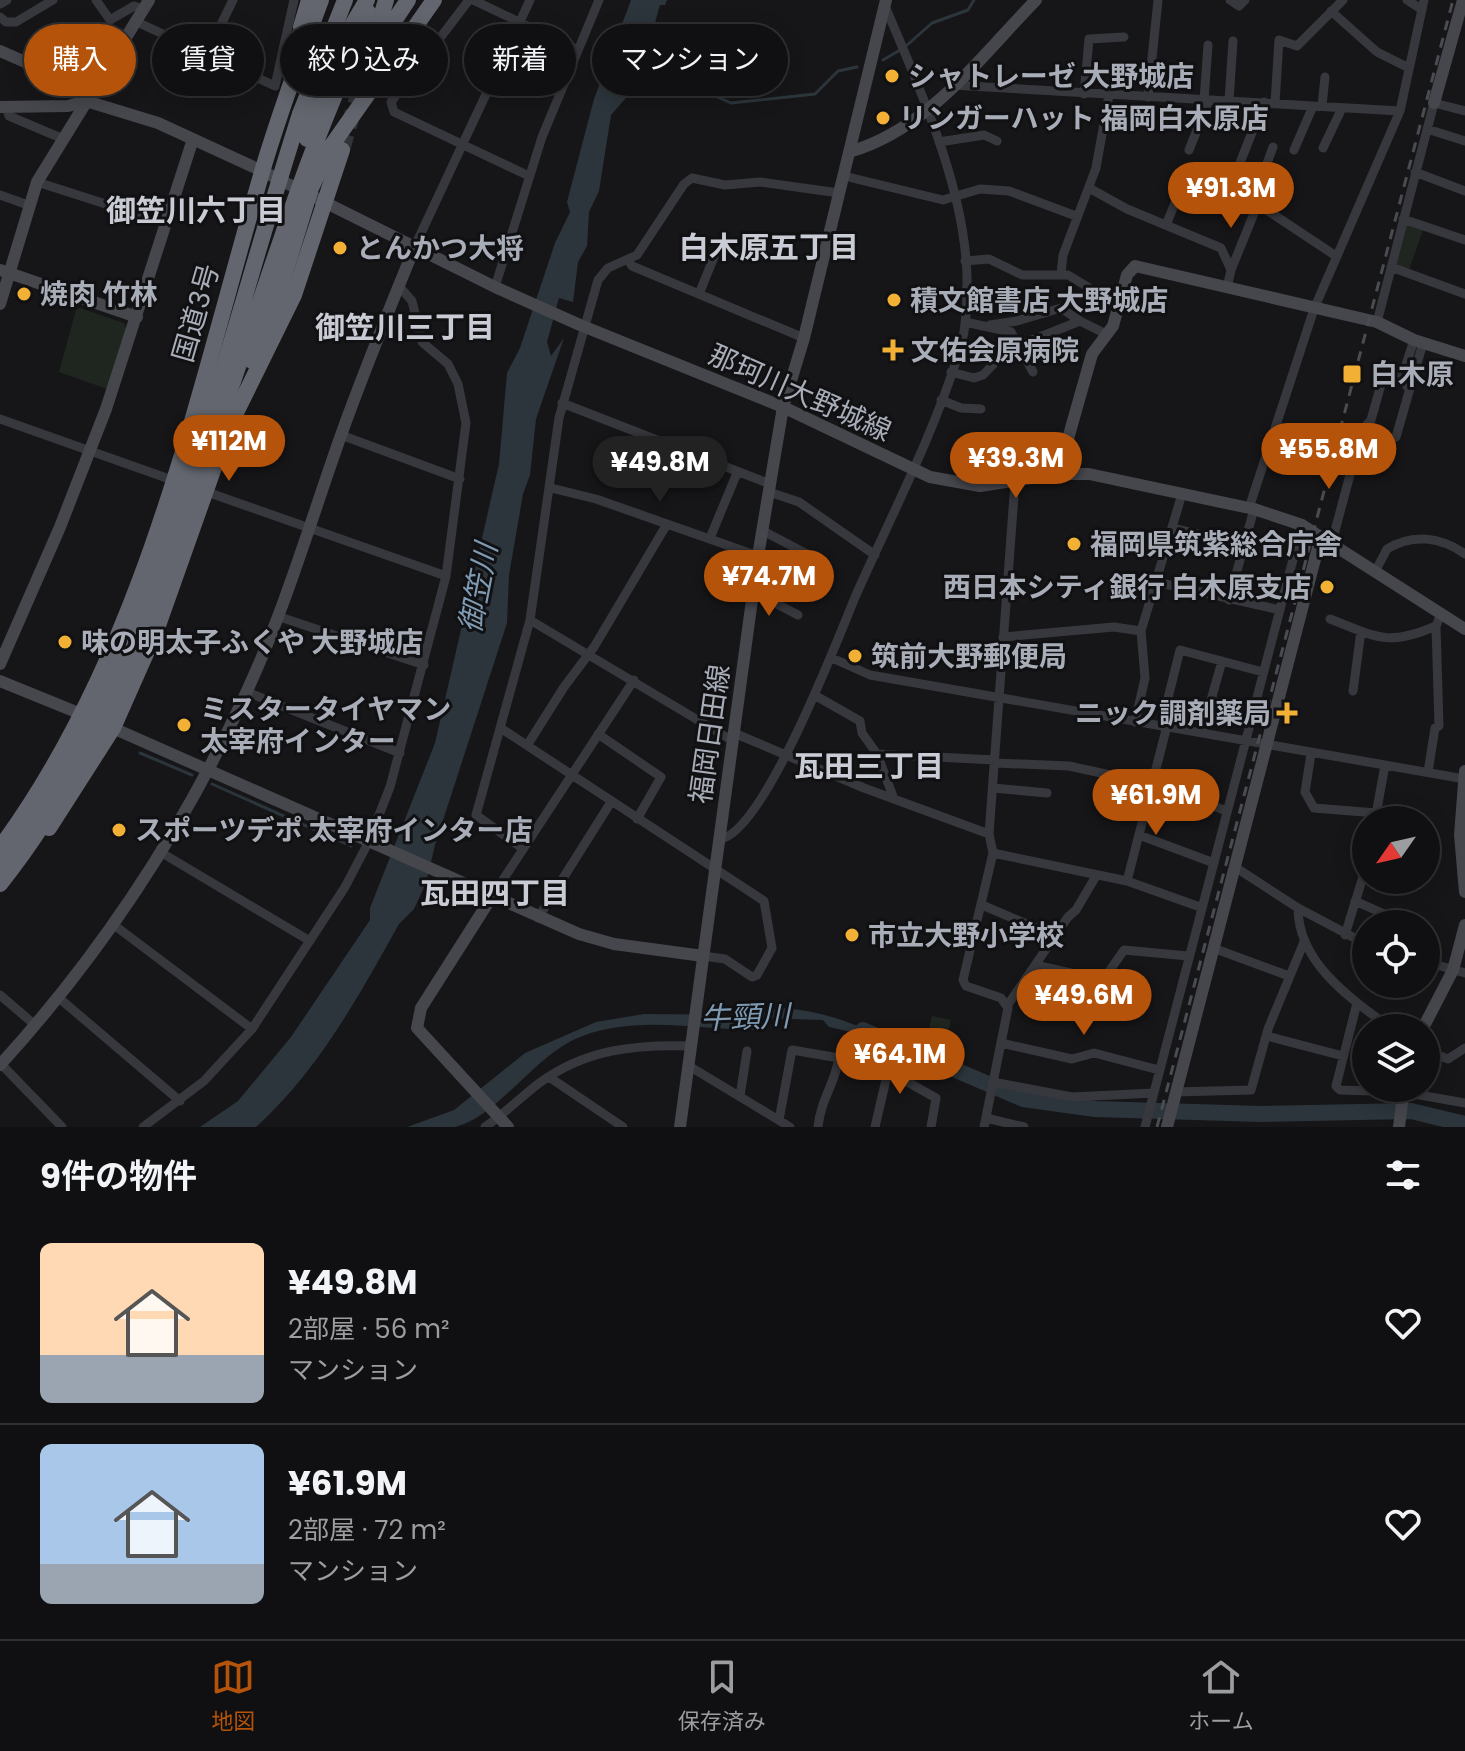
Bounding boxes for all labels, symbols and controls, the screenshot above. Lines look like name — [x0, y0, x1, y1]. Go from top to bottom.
chip: 購入 — [24, 24, 136, 96]
chip: 賃貸 — [152, 24, 264, 96]
chip: 絞り込み — [280, 24, 448, 96]
chip: 新着 — [464, 24, 576, 96]
chip: マンション — [592, 24, 788, 96]
place label: シャトレーゼ 大野城店 — [908, 57, 1194, 96]
marker: シャトレーゼ 大野城店 — [883, 67, 901, 85]
place label: リンガーハット 福岡白木原店 — [899, 99, 1268, 138]
marker: リンガーハット 福岡白木原店 — [874, 109, 892, 127]
pin: ¥91.3M — [1166, 162, 1296, 230]
text: ¥91.3M — [1186, 170, 1276, 206]
district label: 御笠川六丁目 — [106, 189, 286, 232]
district label: 白木原五丁目 — [679, 226, 859, 269]
place label: とんかつ大将 — [356, 229, 524, 268]
marker: とんかつ大将 — [331, 239, 349, 257]
street label: 国道3号 — [163, 259, 229, 367]
place label: 焼肉 竹林 — [40, 275, 158, 314]
place label: 積文館書店 大野城店 — [910, 281, 1168, 320]
marker: 焼肉 竹林 — [15, 285, 33, 303]
marker: 積文館書店 大野城店 — [885, 291, 903, 309]
district label: 御笠川三丁目 — [315, 306, 495, 349]
place label: 文佑会原病院 — [911, 331, 1079, 370]
street label: 那珂川大野城線 — [703, 335, 897, 451]
marker: 文佑会原病院 — [882, 339, 904, 361]
place label: 白木原 — [1370, 355, 1454, 394]
marker: 白木原 — [1341, 363, 1363, 385]
pin: ¥112M — [173, 415, 285, 483]
text: ¥112M — [191, 423, 267, 459]
pin: ¥55.8M — [1264, 423, 1394, 491]
text: ¥55.8M — [1279, 431, 1379, 467]
pin: ¥39.3M — [951, 432, 1081, 500]
pin: ¥49.8M — [595, 436, 725, 504]
text: ¥39.3M — [968, 440, 1064, 476]
text: ¥49.8M — [610, 444, 710, 480]
place label: 福岡県筑紫総合庁舎 — [1090, 525, 1342, 564]
marker: 福岡県筑紫総合庁舎 — [1065, 535, 1083, 553]
water label: 御笠川 — [448, 537, 508, 636]
pin: ¥74.7M — [704, 550, 834, 618]
text: ¥74.7M — [722, 558, 816, 594]
place label: 西日本シティ銀行 白木原支店 — [943, 568, 1311, 607]
marker: 西日本シティ銀行 白木原支店 — [1318, 578, 1336, 596]
place label: 味の明太子ふくや 大野城店 — [81, 623, 423, 662]
marker: 味の明太子ふくや 大野城店 — [56, 633, 74, 651]
place label: 筑前大野郵便局 — [871, 637, 1067, 676]
marker: 筑前大野郵便局 — [846, 647, 864, 665]
street label: 福岡日田線 — [681, 662, 739, 806]
place label: ミスタータイヤマン 太宰府インター — [200, 690, 451, 761]
place label: ニック調剤薬局 — [1075, 694, 1271, 733]
marker: ニック調剤薬局 — [1278, 704, 1296, 722]
marker: ミスタータイヤマン 太宰府インター — [175, 716, 193, 734]
district label: 瓦田三丁目 — [794, 745, 944, 788]
pin: ¥61.9M — [1091, 769, 1221, 837]
text: ¥61.9M — [1111, 777, 1201, 813]
north arrow — [1352, 806, 1440, 894]
map controls — [1352, 806, 1440, 1102]
place label: スポーツデポ 太宰府インター店 — [135, 811, 532, 850]
marker: スポーツデポ 太宰府インター店 — [110, 821, 128, 839]
district label: 瓦田四丁目 — [420, 872, 570, 915]
button: locate — [1352, 910, 1440, 998]
place label: 市立大野小学校 — [868, 916, 1064, 955]
marker: 市立大野小学校 — [843, 926, 861, 944]
pin: ¥49.6M — [1019, 969, 1149, 1037]
text: ¥49.6M — [1035, 977, 1133, 1013]
water label: 牛頸川 — [699, 994, 794, 1040]
button: layers — [1352, 1014, 1440, 1102]
pin: ¥64.1M — [835, 1028, 965, 1096]
text: ¥64.1M — [854, 1036, 946, 1072]
text: 9件の物件 — [40, 1152, 197, 1200]
icon: filters — [1381, 1153, 1425, 1197]
text: ¥49.8M — [288, 1258, 418, 1306]
icon: home — [104, 1275, 200, 1371]
icon: heart — [1381, 1301, 1425, 1345]
text: 2部屋 · 56 m² — [288, 1311, 450, 1347]
text: マンション — [288, 1352, 418, 1388]
text: ¥61.9M — [288, 1459, 407, 1507]
icon: home — [104, 1476, 200, 1572]
icon: heart — [1381, 1502, 1425, 1546]
text: 2部屋 · 72 m² — [288, 1512, 446, 1548]
text: マンション — [288, 1553, 418, 1589]
tab: 地図 — [211, 1655, 255, 1738]
tab: 保存済み — [678, 1655, 766, 1738]
tab: ホーム — [1188, 1655, 1254, 1738]

